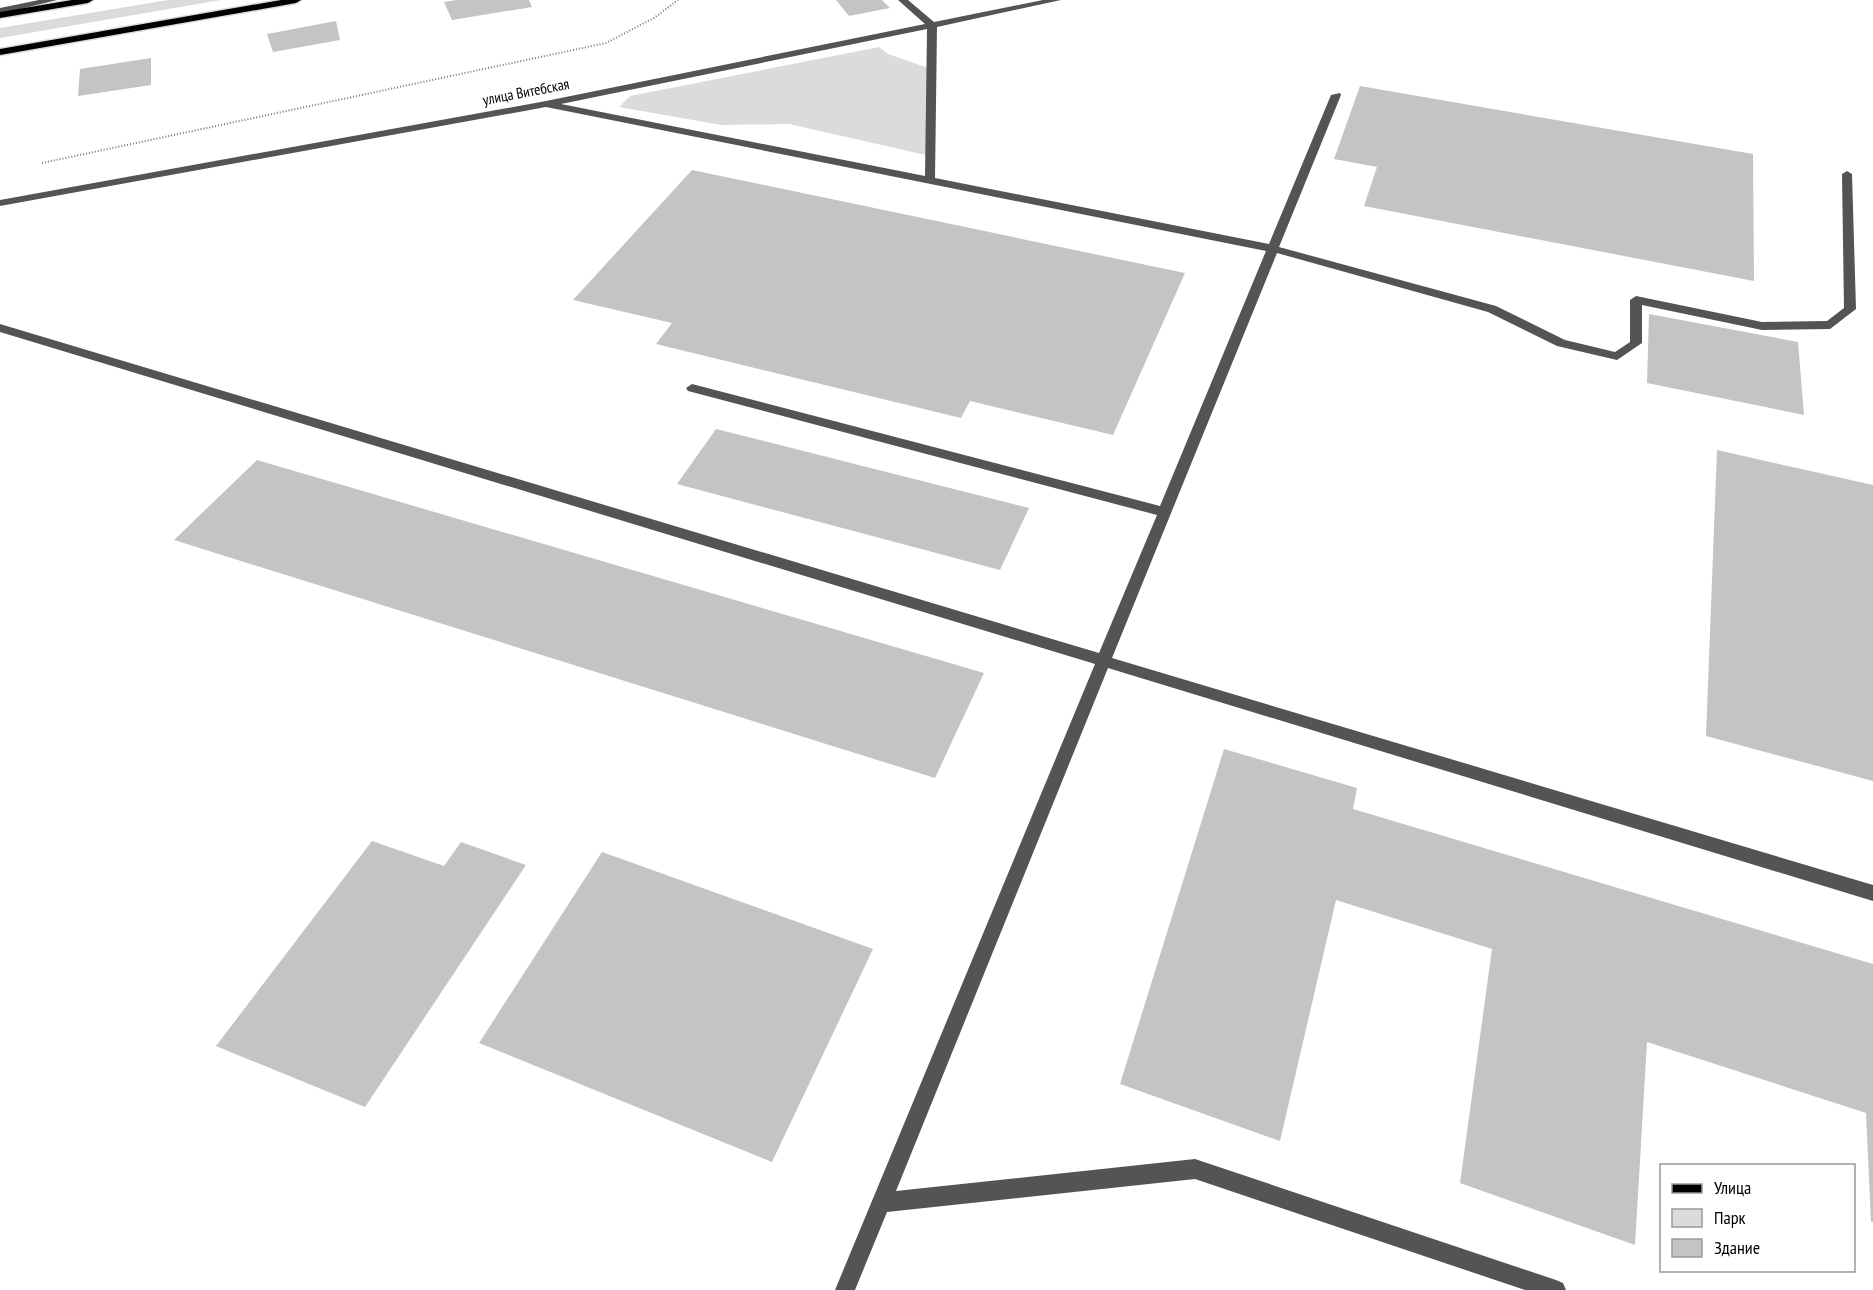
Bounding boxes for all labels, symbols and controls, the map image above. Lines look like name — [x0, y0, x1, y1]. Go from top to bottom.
street label: улица Витебская — [481, 74, 571, 109]
legend — [1660, 1164, 1855, 1272]
text: Улица — [1714, 1176, 1751, 1199]
text: Парк — [1714, 1206, 1745, 1229]
text: Здание — [1714, 1236, 1760, 1259]

